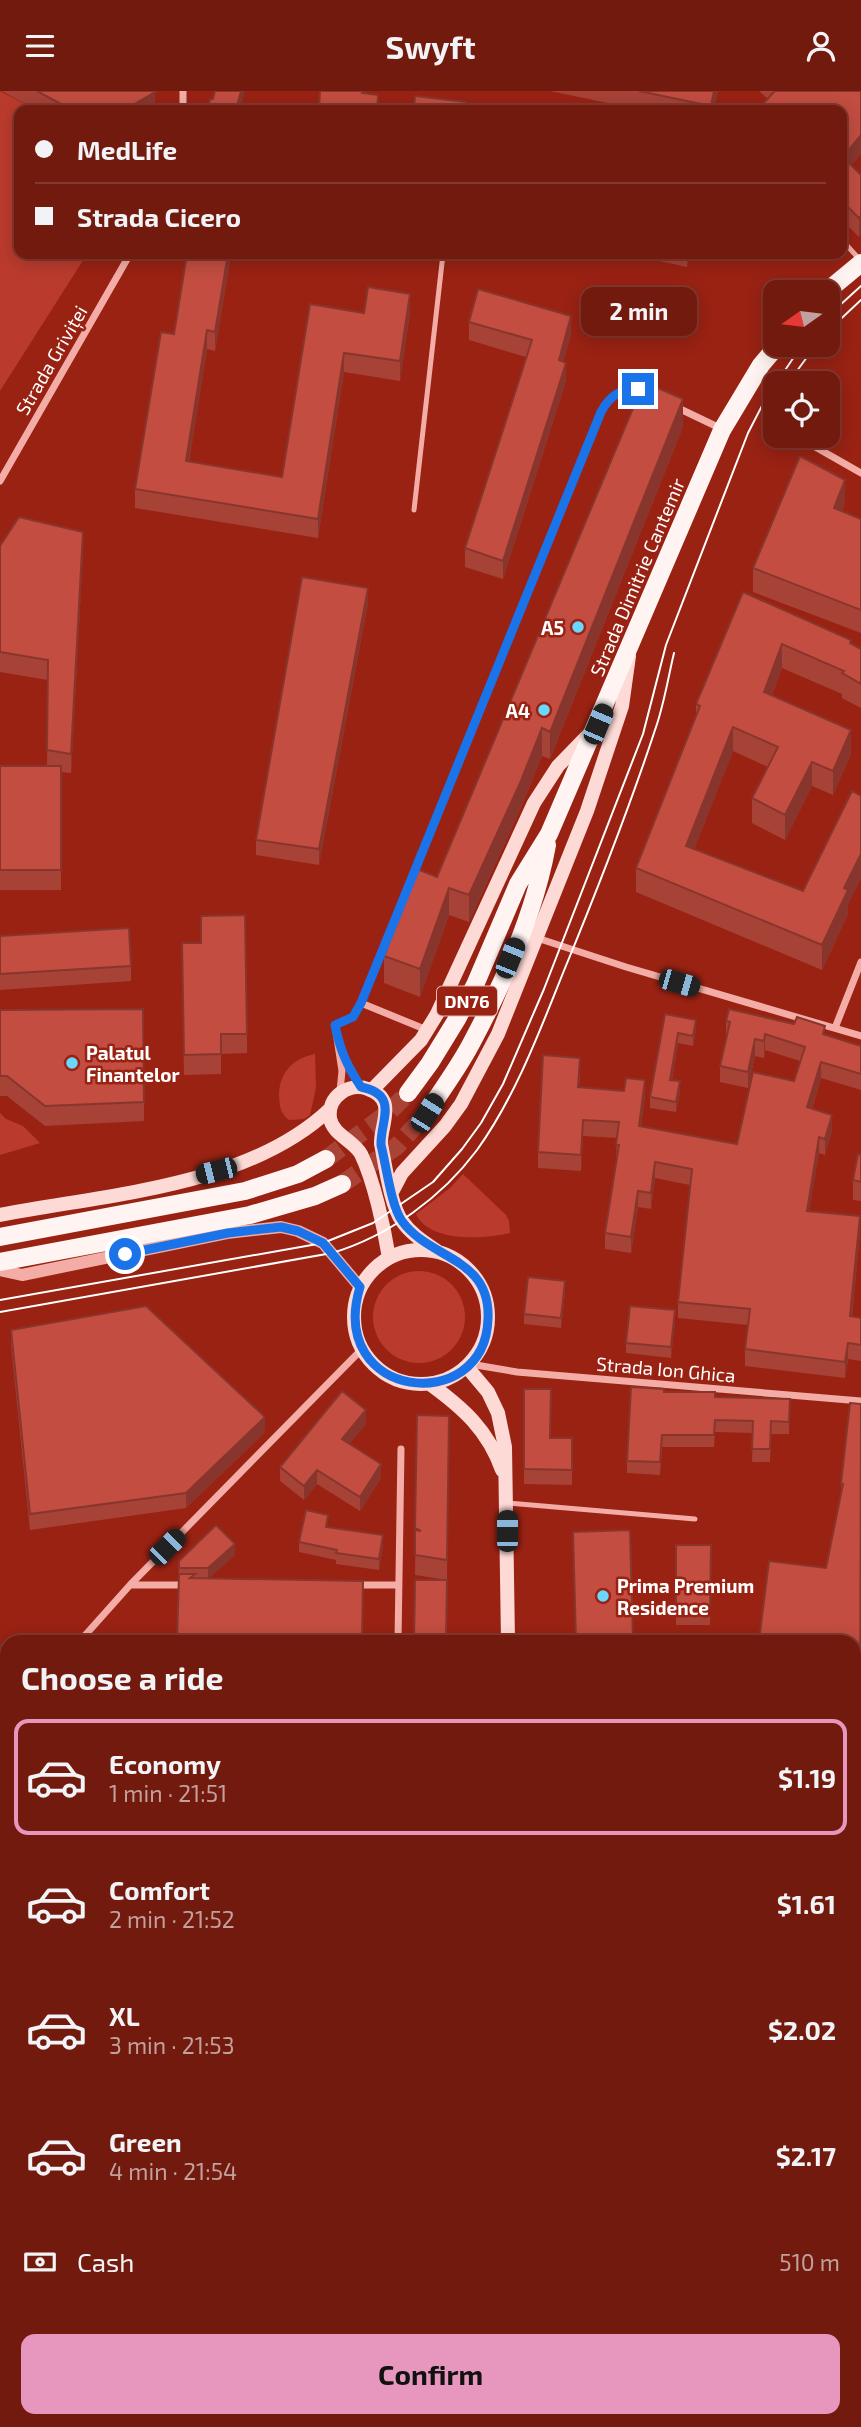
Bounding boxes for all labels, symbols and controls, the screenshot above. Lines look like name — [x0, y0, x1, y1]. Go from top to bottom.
icon: menu — [21, 27, 59, 65]
text: Swyft — [385, 27, 476, 65]
icon: person — [802, 27, 840, 65]
text: MedLife — [77, 134, 177, 165]
text: Strada Cicero — [77, 201, 241, 232]
north arrow — [763, 280, 840, 357]
map controls — [763, 280, 840, 448]
callout: 2 min — [580, 287, 696, 337]
text: 2 min — [610, 297, 668, 325]
street label: Strada Griviței — [10, 301, 93, 420]
button: locate — [763, 371, 840, 448]
route end — [622, 373, 654, 405]
street label: Strada Dimitrie Cantemir — [585, 474, 689, 679]
place label: A5 — [541, 616, 564, 639]
marker: A5 — [570, 619, 586, 635]
place label: A4 — [505, 699, 530, 722]
car — [581, 701, 616, 747]
marker: A4 — [536, 702, 552, 718]
car — [493, 935, 528, 981]
car — [656, 967, 703, 999]
road number: DN76 — [437, 987, 497, 1016]
place label: Palatul Finantelor — [86, 1041, 180, 1086]
marker: Palatul Finantelor — [64, 1055, 80, 1071]
car — [407, 1090, 448, 1136]
car — [194, 1156, 239, 1186]
route start — [109, 1238, 141, 1270]
street label: Strada Ion Ghica — [595, 1351, 737, 1387]
car — [497, 1510, 518, 1552]
car — [145, 1525, 190, 1569]
place label: Prima Premium Residence — [617, 1574, 754, 1619]
marker: Prima Premium Residence — [595, 1588, 611, 1604]
text: Choose a ride — [21, 1658, 224, 1696]
icon: car — [25, 1746, 88, 1809]
text: Economy — [109, 1748, 221, 1779]
text: $1.19 — [778, 1762, 836, 1793]
text: 1 min · 21:51 — [109, 1779, 227, 1807]
icon: car — [25, 1872, 88, 1935]
text: Comfort — [109, 1874, 210, 1905]
text: $1.61 — [777, 1888, 836, 1919]
text: 2 min · 21:52 — [109, 1905, 235, 1933]
icon: car — [25, 1998, 88, 2061]
text: XL — [109, 2000, 140, 2031]
text: $2.02 — [768, 2014, 836, 2045]
text: 3 min · 21:53 — [109, 2031, 234, 2059]
icon: car — [25, 2124, 88, 2187]
text: Green — [109, 2126, 182, 2157]
text: $2.17 — [776, 2140, 836, 2171]
text: 4 min · 21:54 — [109, 2157, 237, 2185]
icon: cash — [21, 2243, 59, 2281]
text: Cash — [77, 2246, 134, 2277]
text: 510 m — [779, 2248, 840, 2276]
button: Confirm — [21, 2334, 840, 2414]

